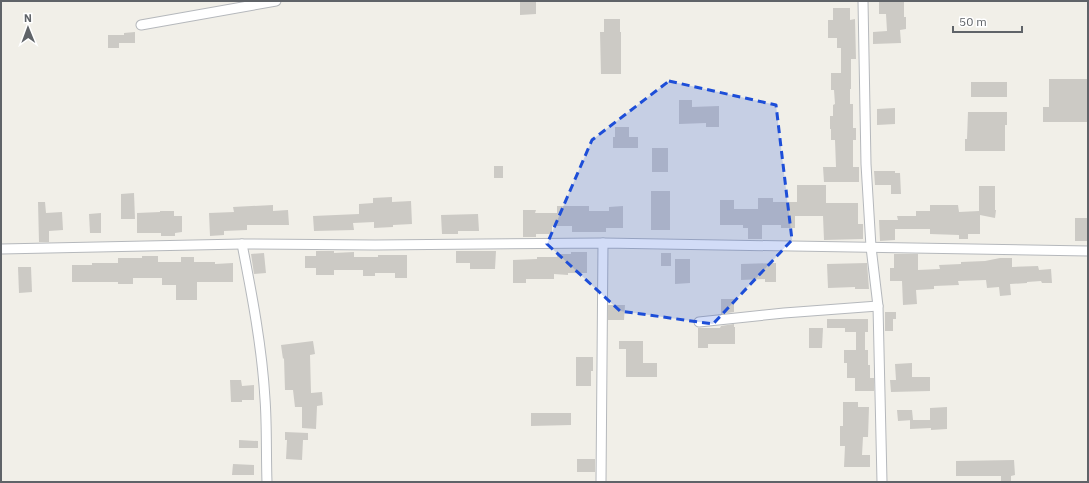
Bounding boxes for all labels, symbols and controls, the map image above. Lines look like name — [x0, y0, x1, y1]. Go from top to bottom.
north arrow — [8, 8, 48, 48]
scale bar — [953, 8, 1022, 34]
text: N — [24, 11, 32, 25]
text: 50 m — [959, 14, 987, 29]

